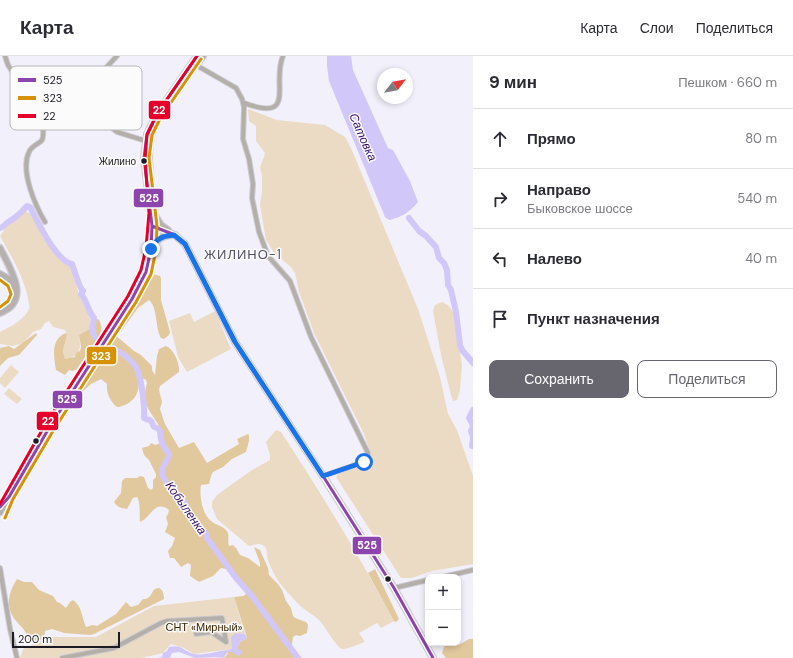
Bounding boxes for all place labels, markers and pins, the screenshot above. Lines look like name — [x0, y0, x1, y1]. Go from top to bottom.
place label: Жилино — [99, 155, 136, 168]
marker: Жилино — [139, 156, 149, 166]
unlabelled marker — [31, 436, 41, 446]
unlabelled marker — [383, 574, 393, 584]

